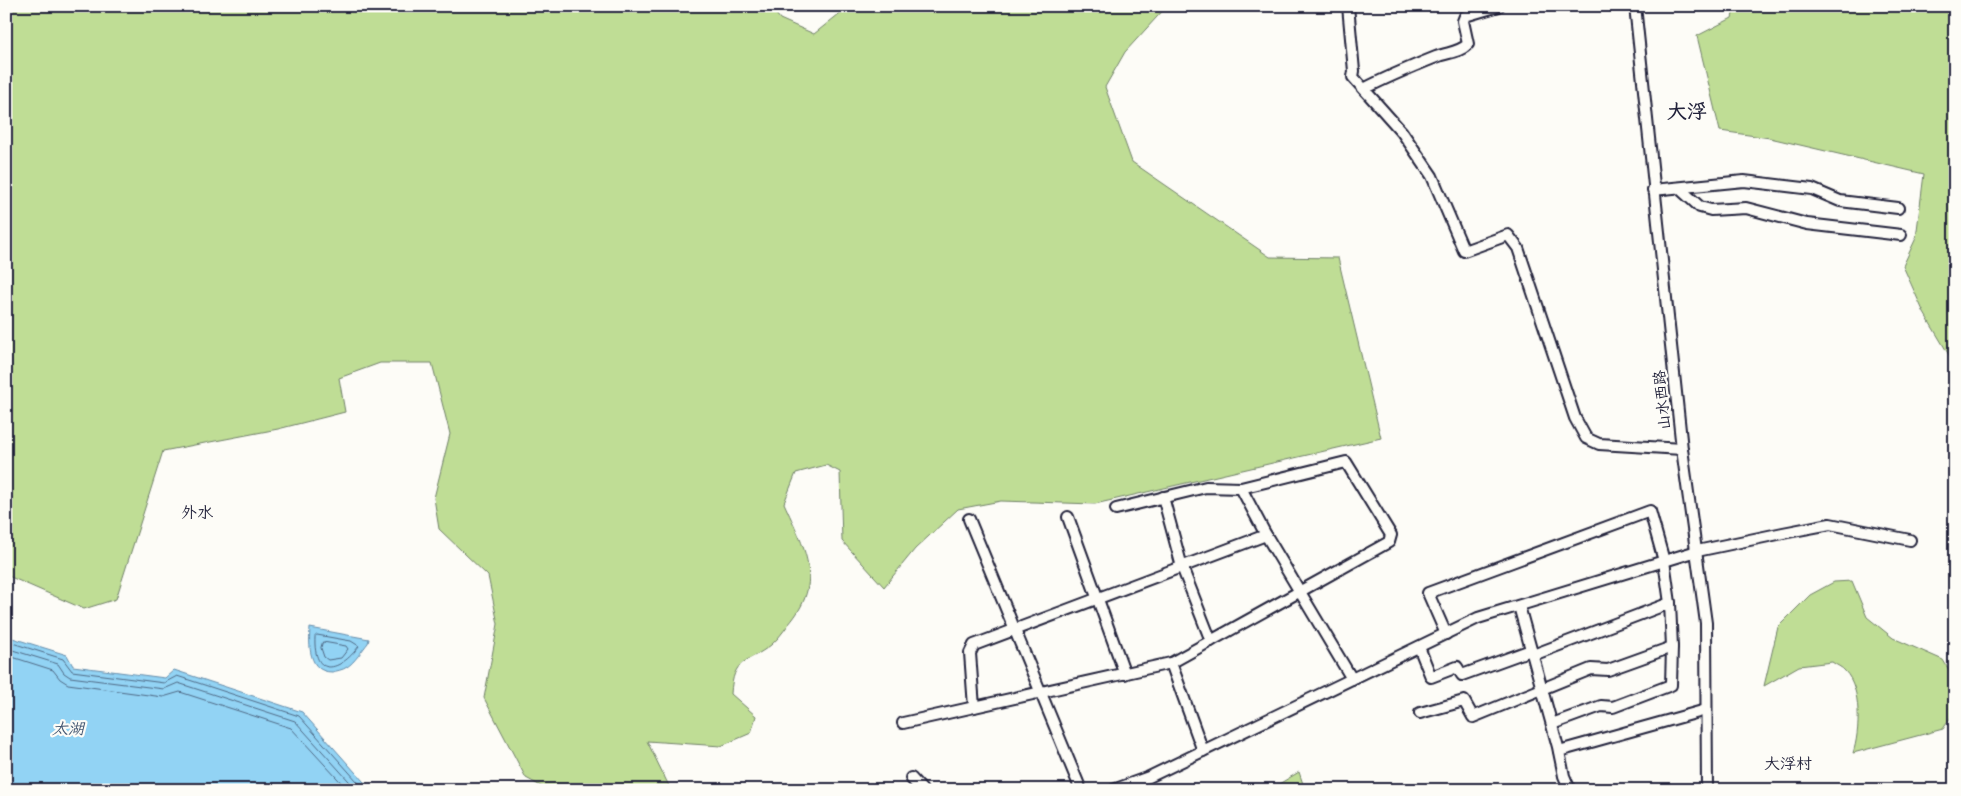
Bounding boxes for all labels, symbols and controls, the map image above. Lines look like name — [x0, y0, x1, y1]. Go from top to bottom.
district label: 大浮 — [1667, 95, 1707, 125]
street label: 山水西路 — [1646, 369, 1675, 431]
district label: 外水 — [181, 499, 214, 523]
water label: 太湖 — [52, 715, 86, 739]
district label: 大浮村 — [1764, 750, 1812, 774]

